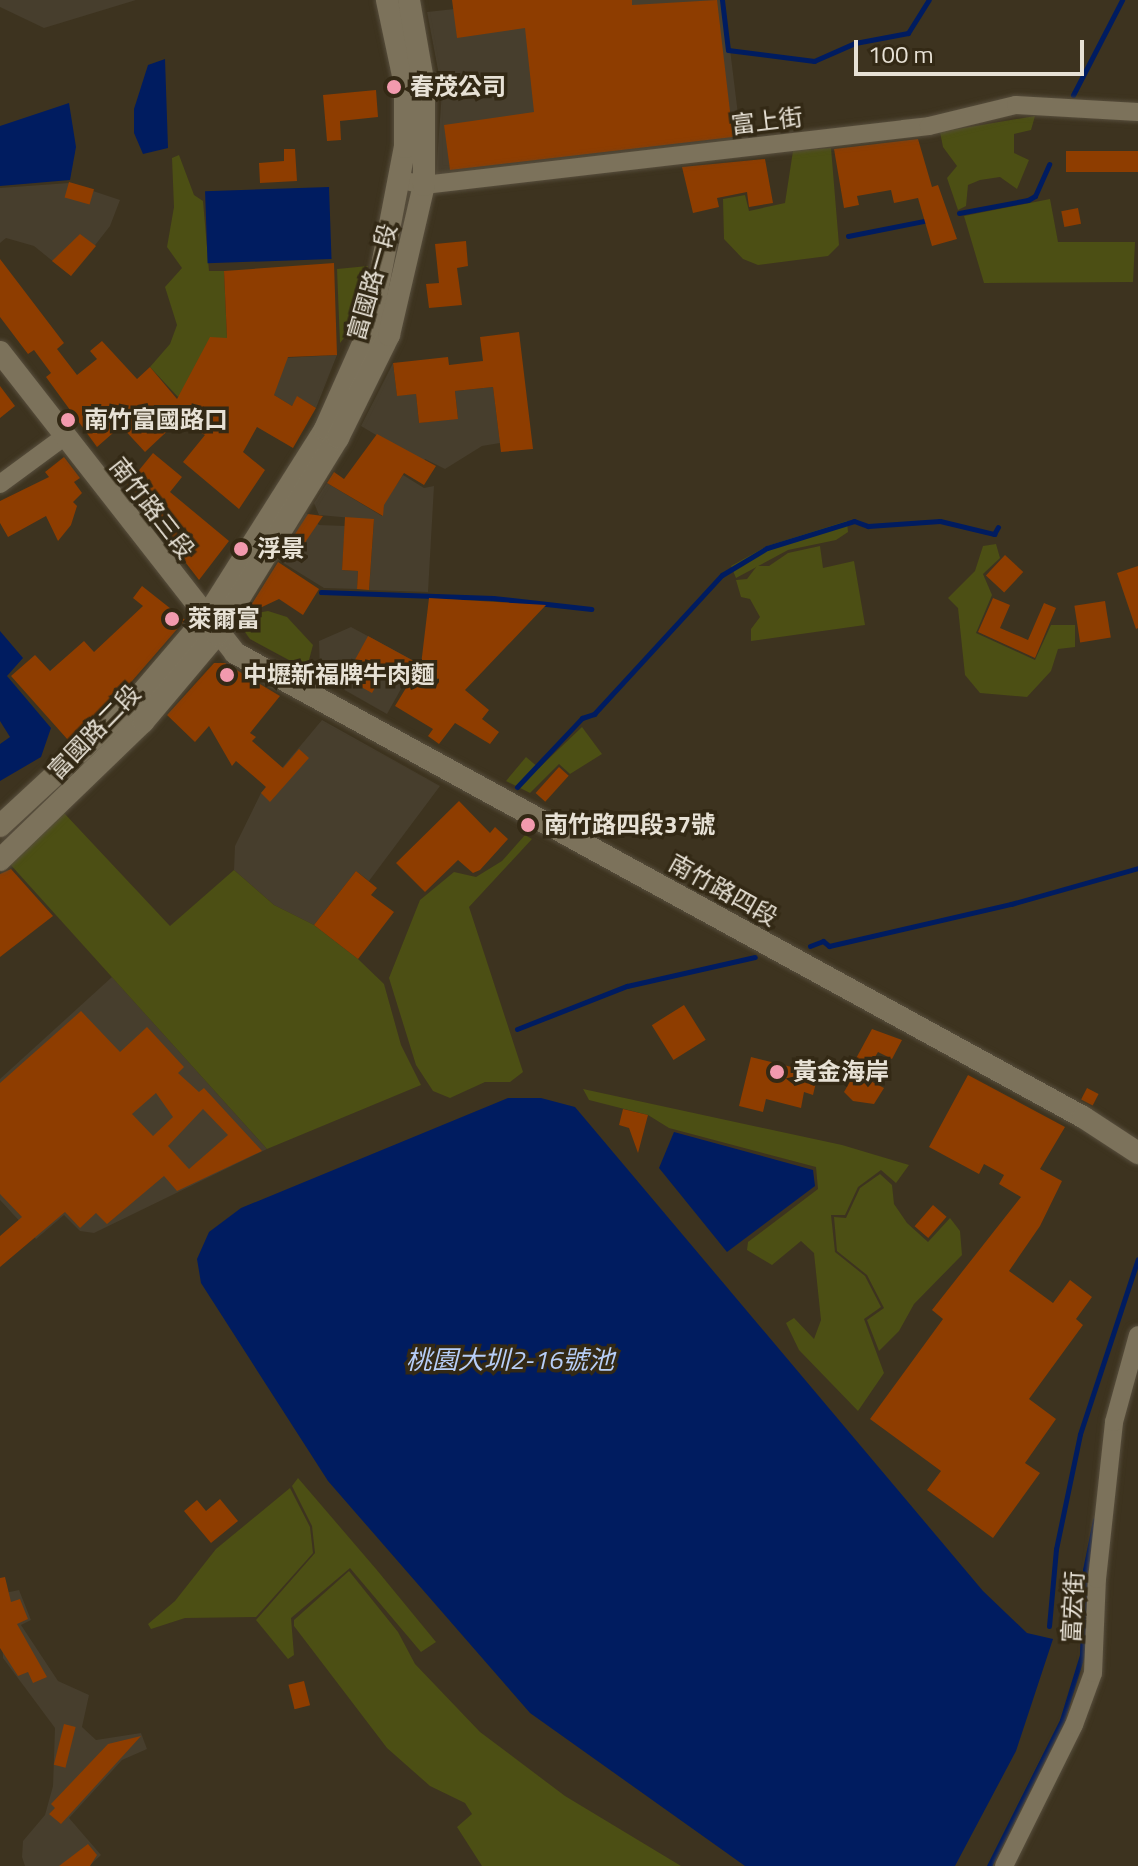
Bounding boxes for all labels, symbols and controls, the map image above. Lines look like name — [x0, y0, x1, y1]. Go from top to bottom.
scale bar — [858, 24, 1088, 74]
text: 100 m — [868, 36, 934, 72]
place label: 春茂公司 — [410, 73, 506, 101]
marker: 春茂公司 — [385, 78, 403, 96]
street label: 富上街 — [730, 102, 804, 140]
street label: 富國路一段 — [342, 220, 402, 344]
place label: 南竹富國路口 — [84, 406, 228, 434]
marker: 南竹富國路口 — [59, 411, 77, 429]
street label: 南竹路三段 — [104, 452, 200, 564]
place label: 浮景 — [257, 535, 305, 563]
marker: 浮景 — [232, 540, 250, 558]
place label: 萊爾富 — [188, 605, 260, 633]
marker: 萊爾富 — [163, 610, 181, 628]
place label: 中壢新福牌牛肉麵 — [243, 661, 435, 689]
marker: 中壢新福牌牛肉麵 — [218, 666, 236, 684]
street label: 富國路二段 — [42, 679, 146, 785]
place label: 南竹路四段37號 — [544, 811, 715, 839]
marker: 南竹路四段37號 — [519, 816, 537, 834]
street label: 南竹路四段 — [664, 848, 782, 932]
place label: 黃金海岸 — [793, 1058, 889, 1086]
marker: 黃金海岸 — [768, 1063, 786, 1081]
water label: 桃園大圳2-16號池 — [406, 1344, 614, 1376]
street label: 富宏街 — [1057, 1570, 1089, 1644]

